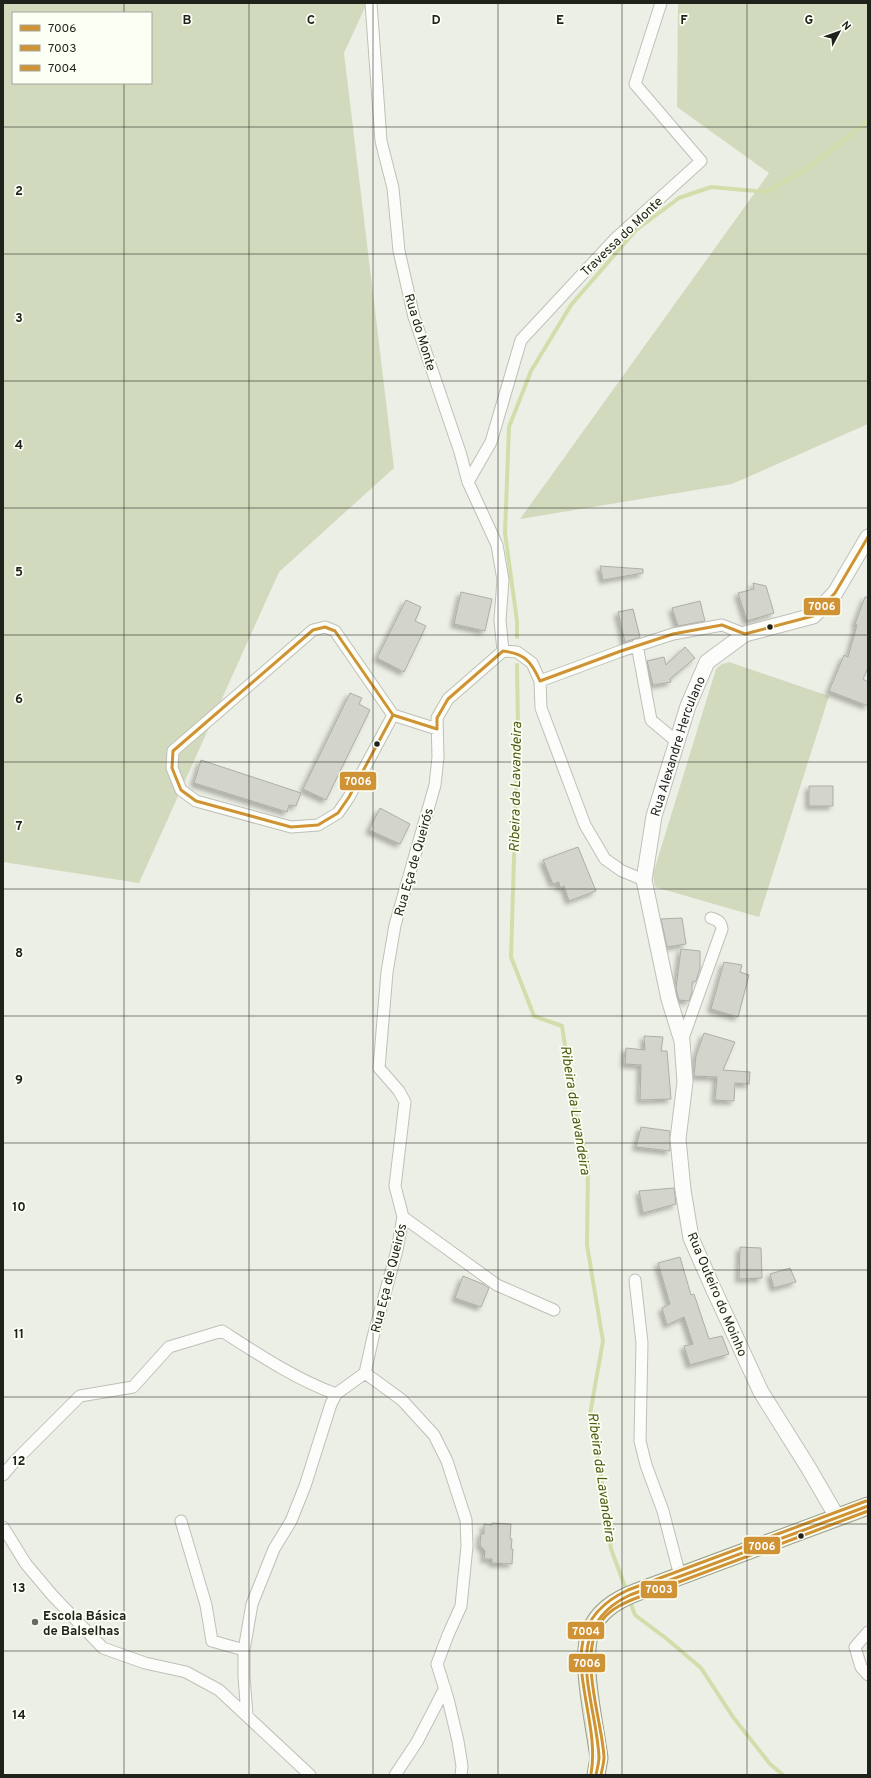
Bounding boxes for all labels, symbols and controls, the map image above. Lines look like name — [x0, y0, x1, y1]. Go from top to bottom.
legend — [12, 12, 152, 84]
north arrow — [819, 12, 859, 52]
text: B — [183, 13, 192, 29]
text: C — [307, 13, 315, 29]
text: D — [431, 13, 441, 29]
text: E — [556, 13, 564, 29]
text: F — [680, 13, 688, 29]
text: G — [805, 13, 814, 29]
text: N — [838, 19, 854, 34]
text: 7006 — [48, 21, 76, 37]
text: 7003 — [48, 41, 76, 57]
text: 7004 — [48, 61, 77, 77]
text: 2 — [15, 184, 23, 200]
street label: Travessa do Monte — [578, 194, 667, 281]
street label: Rua do Monte — [400, 292, 438, 373]
text: 3 — [15, 311, 23, 327]
text: 4 — [15, 438, 23, 454]
text: 5 — [15, 565, 23, 581]
line badge: 7006 — [803, 597, 841, 616]
text: 7006 — [808, 600, 836, 614]
unlabelled marker — [765, 622, 775, 632]
street label: Rua Alexandre Herculano — [648, 674, 710, 819]
text: 6 — [15, 692, 23, 708]
water label: Ribeira da Lavandeira — [507, 721, 526, 853]
unlabelled marker — [372, 739, 382, 749]
line badge: 7006 — [339, 771, 377, 791]
text: 7006 — [344, 775, 372, 789]
street label: Rua Eça de Queirós — [392, 807, 438, 919]
text: 7 — [16, 819, 23, 835]
text: 8 — [15, 946, 23, 962]
water label: Ribeira da Lavandeira — [556, 1044, 593, 1177]
text: 9 — [15, 1073, 23, 1089]
text: 10 — [12, 1200, 26, 1216]
street label: Rua Eça de Queirós — [369, 1222, 411, 1335]
street label: Rua Outeiro do Moinho — [683, 1230, 750, 1359]
text: 11 — [14, 1327, 24, 1343]
water label: Ribeira da Lavandeira — [583, 1411, 618, 1544]
text: 12 — [12, 1454, 26, 1470]
unlabelled marker — [796, 1531, 806, 1541]
line badge: 7006 — [743, 1536, 781, 1555]
text: 7006 — [748, 1540, 776, 1554]
line badge: 7003 — [640, 1580, 678, 1599]
text: 13 — [13, 1581, 26, 1597]
text: 7003 — [645, 1583, 673, 1597]
place label: Escola Básica de Balselhas — [43, 1609, 126, 1640]
marker: Escola Básica de Balselhas — [30, 1617, 40, 1627]
line badge: 7004 — [567, 1621, 605, 1640]
text: 7004 — [572, 1625, 600, 1639]
line badge: 7006 — [568, 1653, 606, 1673]
text: 7006 — [573, 1657, 601, 1671]
text: 14 — [12, 1708, 26, 1724]

